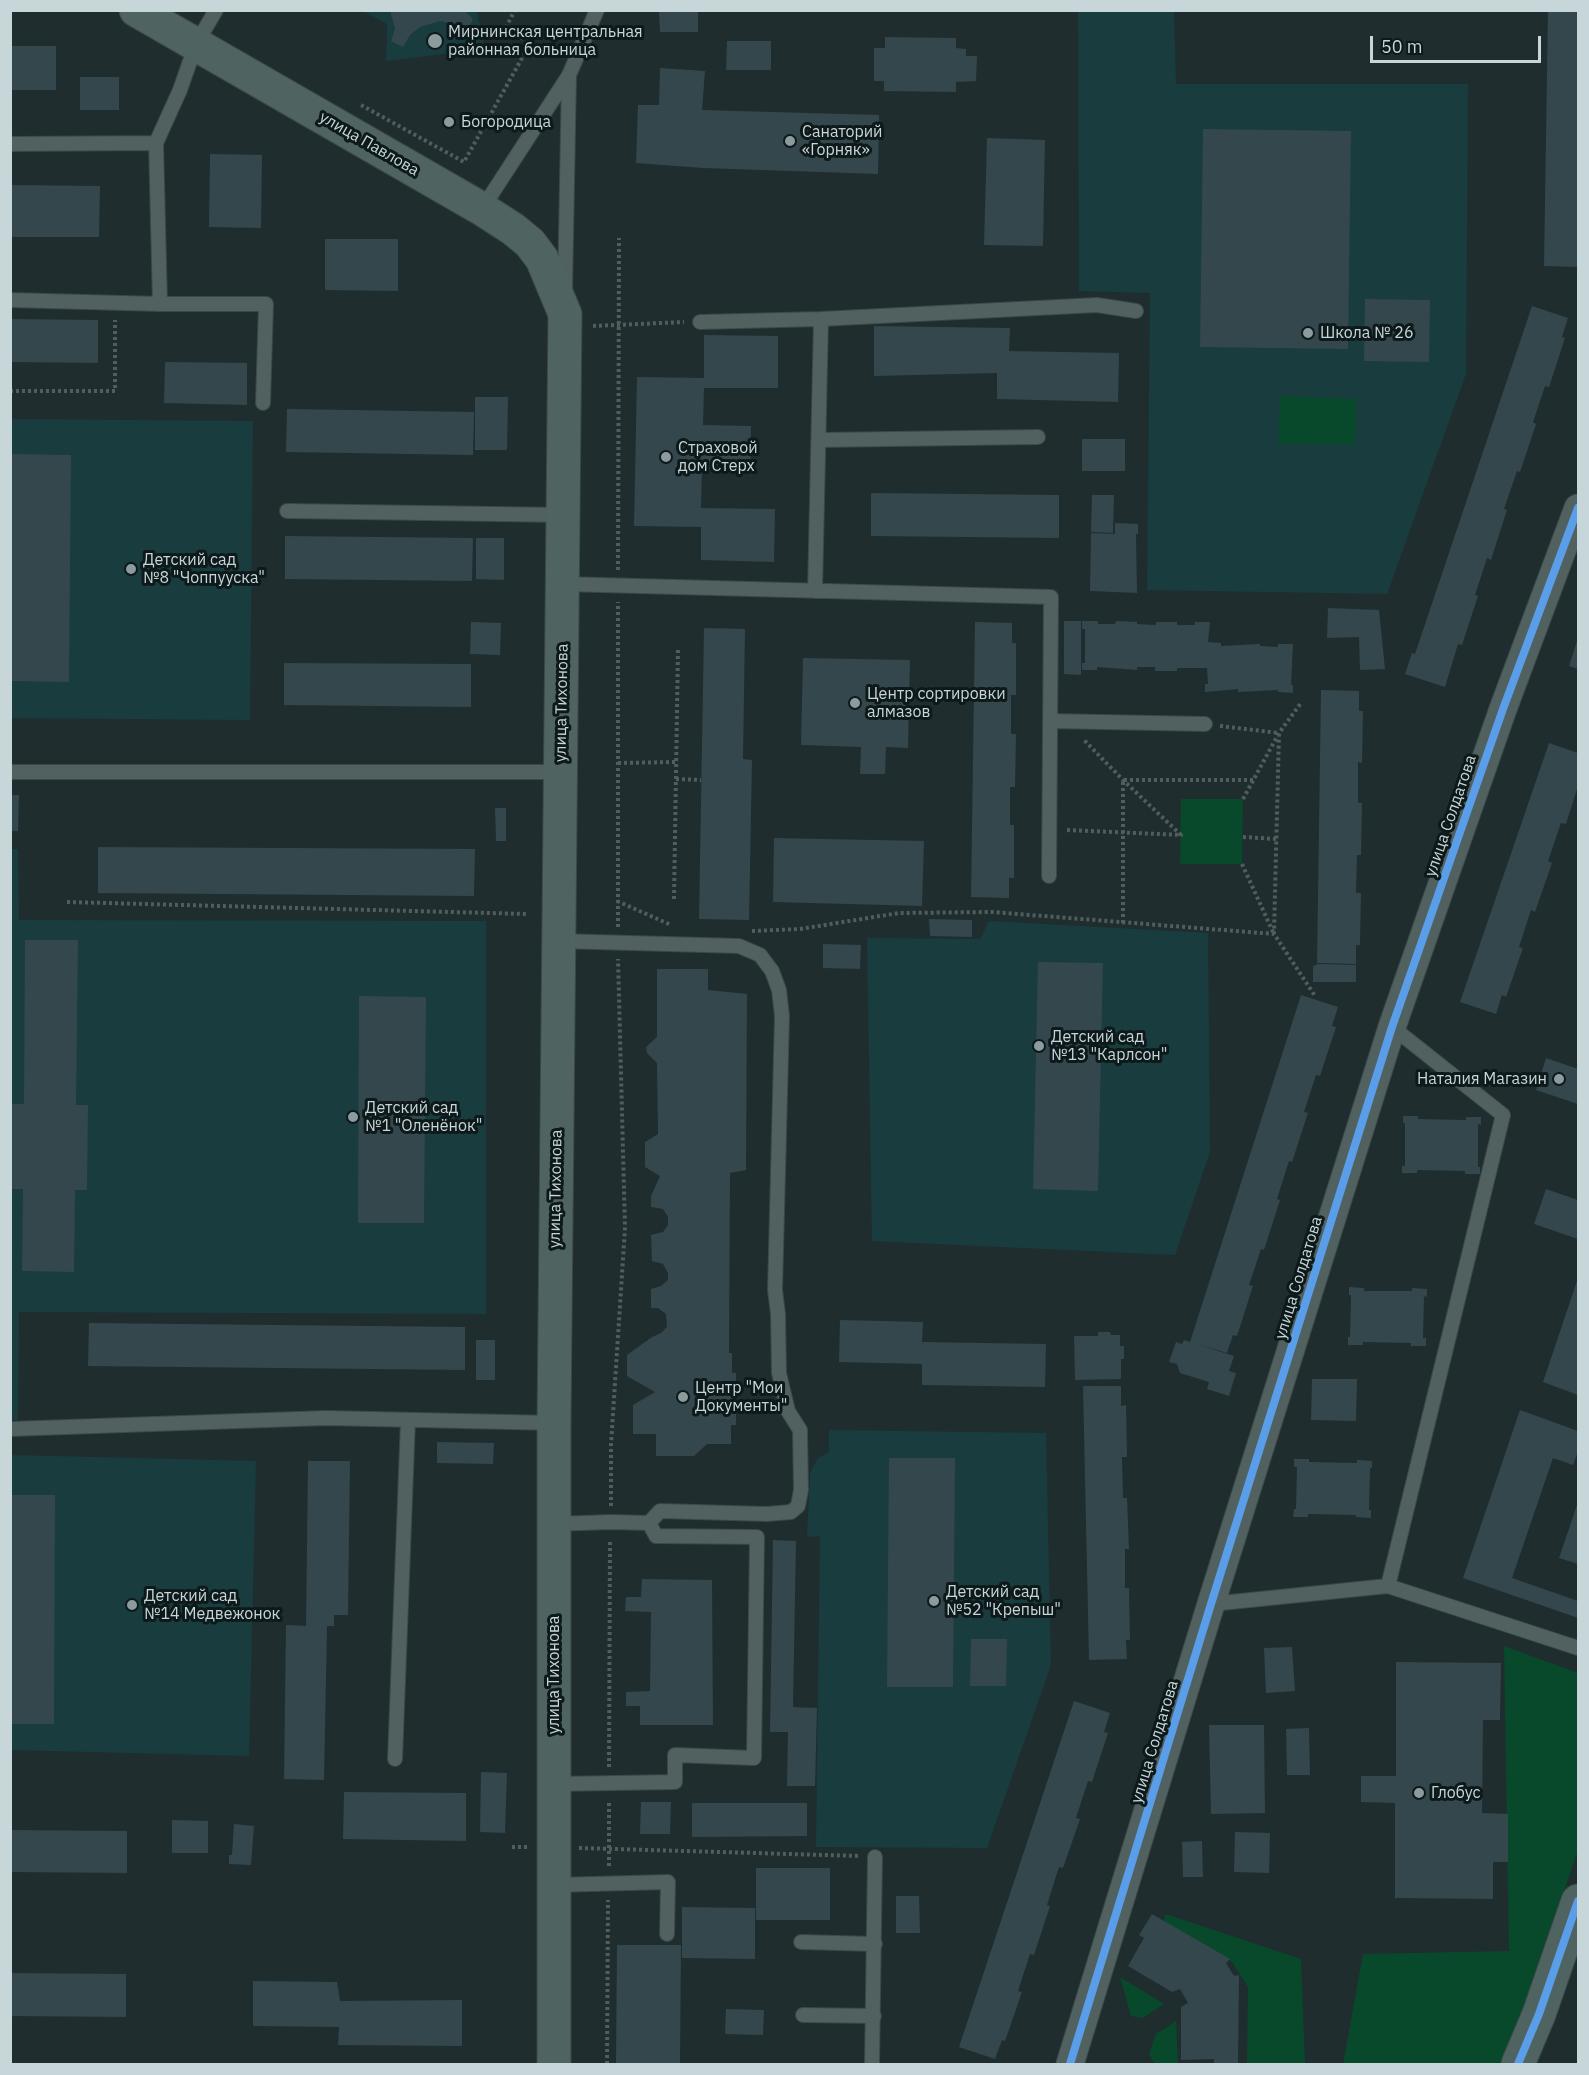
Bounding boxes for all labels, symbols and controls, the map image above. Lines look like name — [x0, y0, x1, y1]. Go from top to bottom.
place label: Мирнинская центральная районная больница — [448, 22, 643, 60]
scale bar — [1373, 24, 1544, 62]
marker: Мирнинская центральная районная больница — [426, 32, 444, 50]
text: 50 m — [1381, 35, 1423, 58]
street label: улица Павлова — [316, 108, 422, 180]
place label: Богородица — [461, 112, 551, 132]
marker: Богородица — [442, 115, 456, 129]
place label: Санаторий «Горняк» — [802, 122, 883, 160]
marker: Санаторий «Горняк» — [783, 134, 797, 148]
place label: Школа № 26 — [1320, 323, 1414, 343]
marker: Школа № 26 — [1301, 326, 1315, 340]
place label: Страховой дом Стерх — [678, 438, 758, 476]
marker: Страховой дом Стерх — [659, 450, 673, 464]
place label: Детский сад №8 "Чоппууска" — [143, 550, 265, 588]
marker: Детский сад №8 "Чоппууска" — [124, 562, 138, 576]
street label: улица Тихонова — [551, 644, 573, 762]
place label: Центр сортировки алмазов — [867, 684, 1006, 722]
marker: Центр сортировки алмазов — [848, 696, 862, 710]
street label: улица Солдатова — [1421, 753, 1481, 879]
place label: Детский сад №13 "Карлсон" — [1051, 1027, 1167, 1065]
marker: Детский сад №13 "Карлсон" — [1032, 1039, 1046, 1053]
place label: Наталия Магазин — [1417, 1069, 1547, 1089]
marker: Наталия Магазин — [1552, 1072, 1566, 1086]
place label: Детский сад №1 "Оленёнок" — [365, 1098, 482, 1136]
marker: Детский сад №1 "Оленёнок" — [346, 1110, 360, 1124]
street label: улица Тихонова — [545, 1130, 567, 1248]
street label: улица Солдатова — [1271, 1214, 1327, 1342]
place label: Центр "Мои Документы" — [695, 1378, 787, 1416]
marker: Центр "Мои Документы" — [676, 1390, 690, 1404]
place label: Детский сад №52 "Крепыш" — [946, 1582, 1061, 1620]
place label: Детский сад №14 Медвежонок — [144, 1586, 280, 1624]
marker: Детский сад №52 "Крепыш" — [927, 1594, 941, 1608]
marker: Детский сад №14 Медвежонок — [125, 1598, 139, 1612]
street label: улица Тихонова — [544, 1616, 564, 1734]
street label: улица Солдатова — [1127, 1678, 1183, 1806]
place label: Глобус — [1431, 1783, 1481, 1803]
marker: Глобус — [1412, 1786, 1426, 1800]

